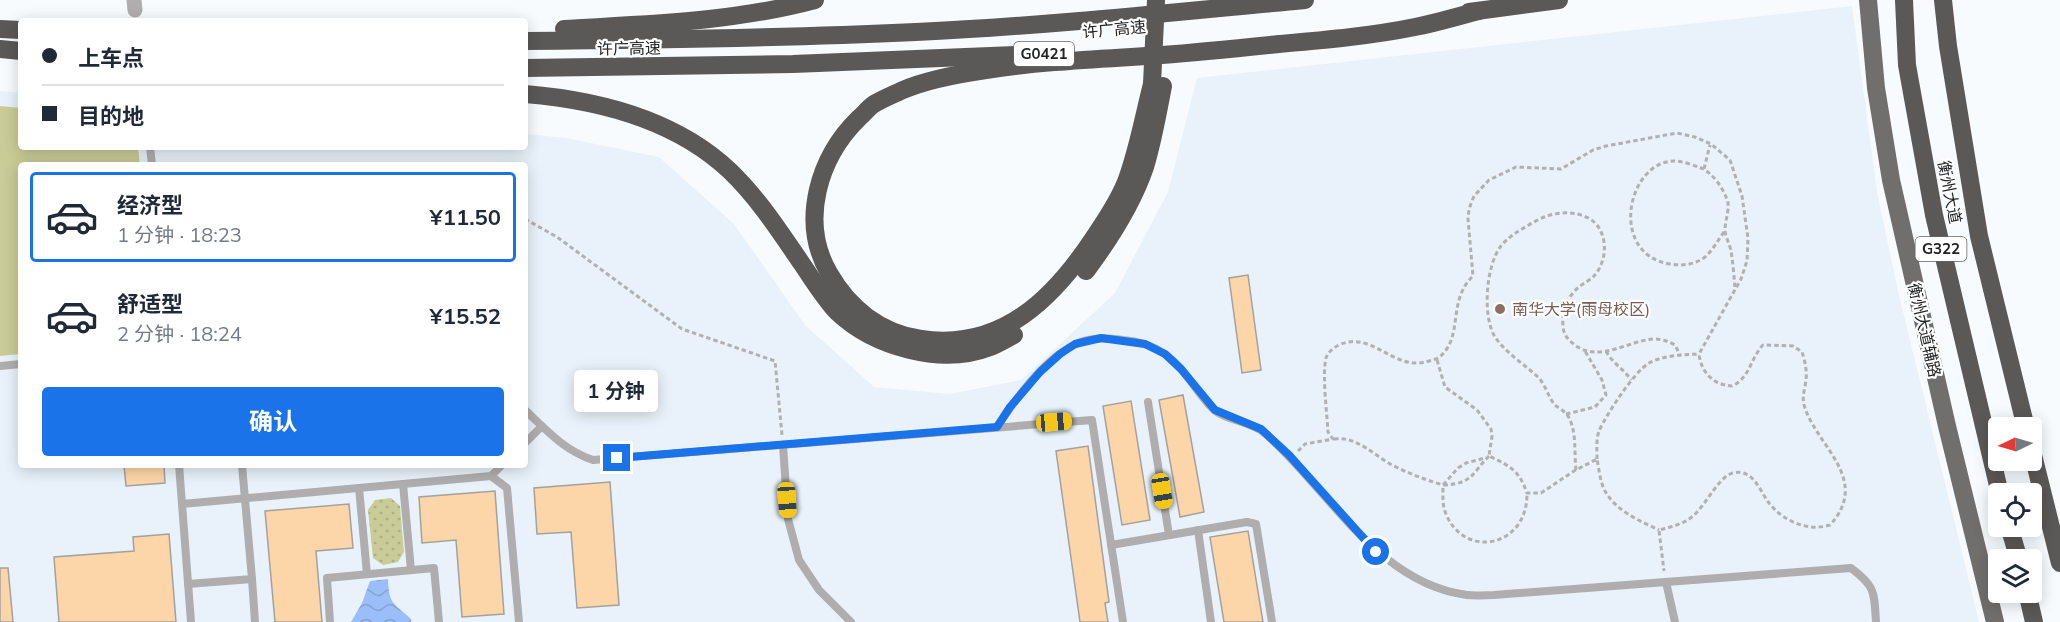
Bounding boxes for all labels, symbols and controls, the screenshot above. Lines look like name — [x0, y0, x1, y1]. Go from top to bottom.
street label: 许广高速 — [1081, 16, 1147, 42]
street label: 许广高速 — [597, 37, 661, 59]
road number: G0421 — [1014, 42, 1074, 66]
text: 上车点 — [78, 44, 144, 72]
text: 目的地 — [78, 102, 144, 130]
street label: 衡州大道 — [1934, 159, 1966, 225]
icon: car — [45, 190, 99, 244]
text: 经济型 — [117, 191, 183, 219]
text: ¥11.50 — [430, 203, 501, 231]
text: 1 分钟 · 18:23 — [117, 222, 242, 247]
road number: G322 — [1916, 237, 1966, 261]
street label: 衡州大道辅路 — [1904, 281, 1946, 379]
icon: car — [45, 289, 99, 343]
text: 舒适型 — [117, 290, 183, 318]
place label: 南华大学(雨母校区) — [1512, 299, 1650, 319]
text: ¥15.52 — [430, 302, 501, 330]
marker: 南华大学(雨母校区) — [1493, 302, 1507, 316]
text: 2 分钟 · 18:24 — [117, 321, 242, 346]
callout: 1 分钟 — [575, 371, 659, 413]
text: 1 分钟 — [587, 378, 645, 403]
button: 确认 — [42, 387, 504, 456]
car — [1035, 411, 1073, 433]
north arrow — [1988, 417, 2042, 471]
map controls — [1988, 417, 2042, 603]
route end — [603, 444, 630, 471]
car — [1150, 472, 1174, 510]
car — [777, 481, 797, 519]
button: locate — [1988, 483, 2042, 537]
route start — [1362, 538, 1389, 565]
button: layers — [1988, 549, 2042, 603]

